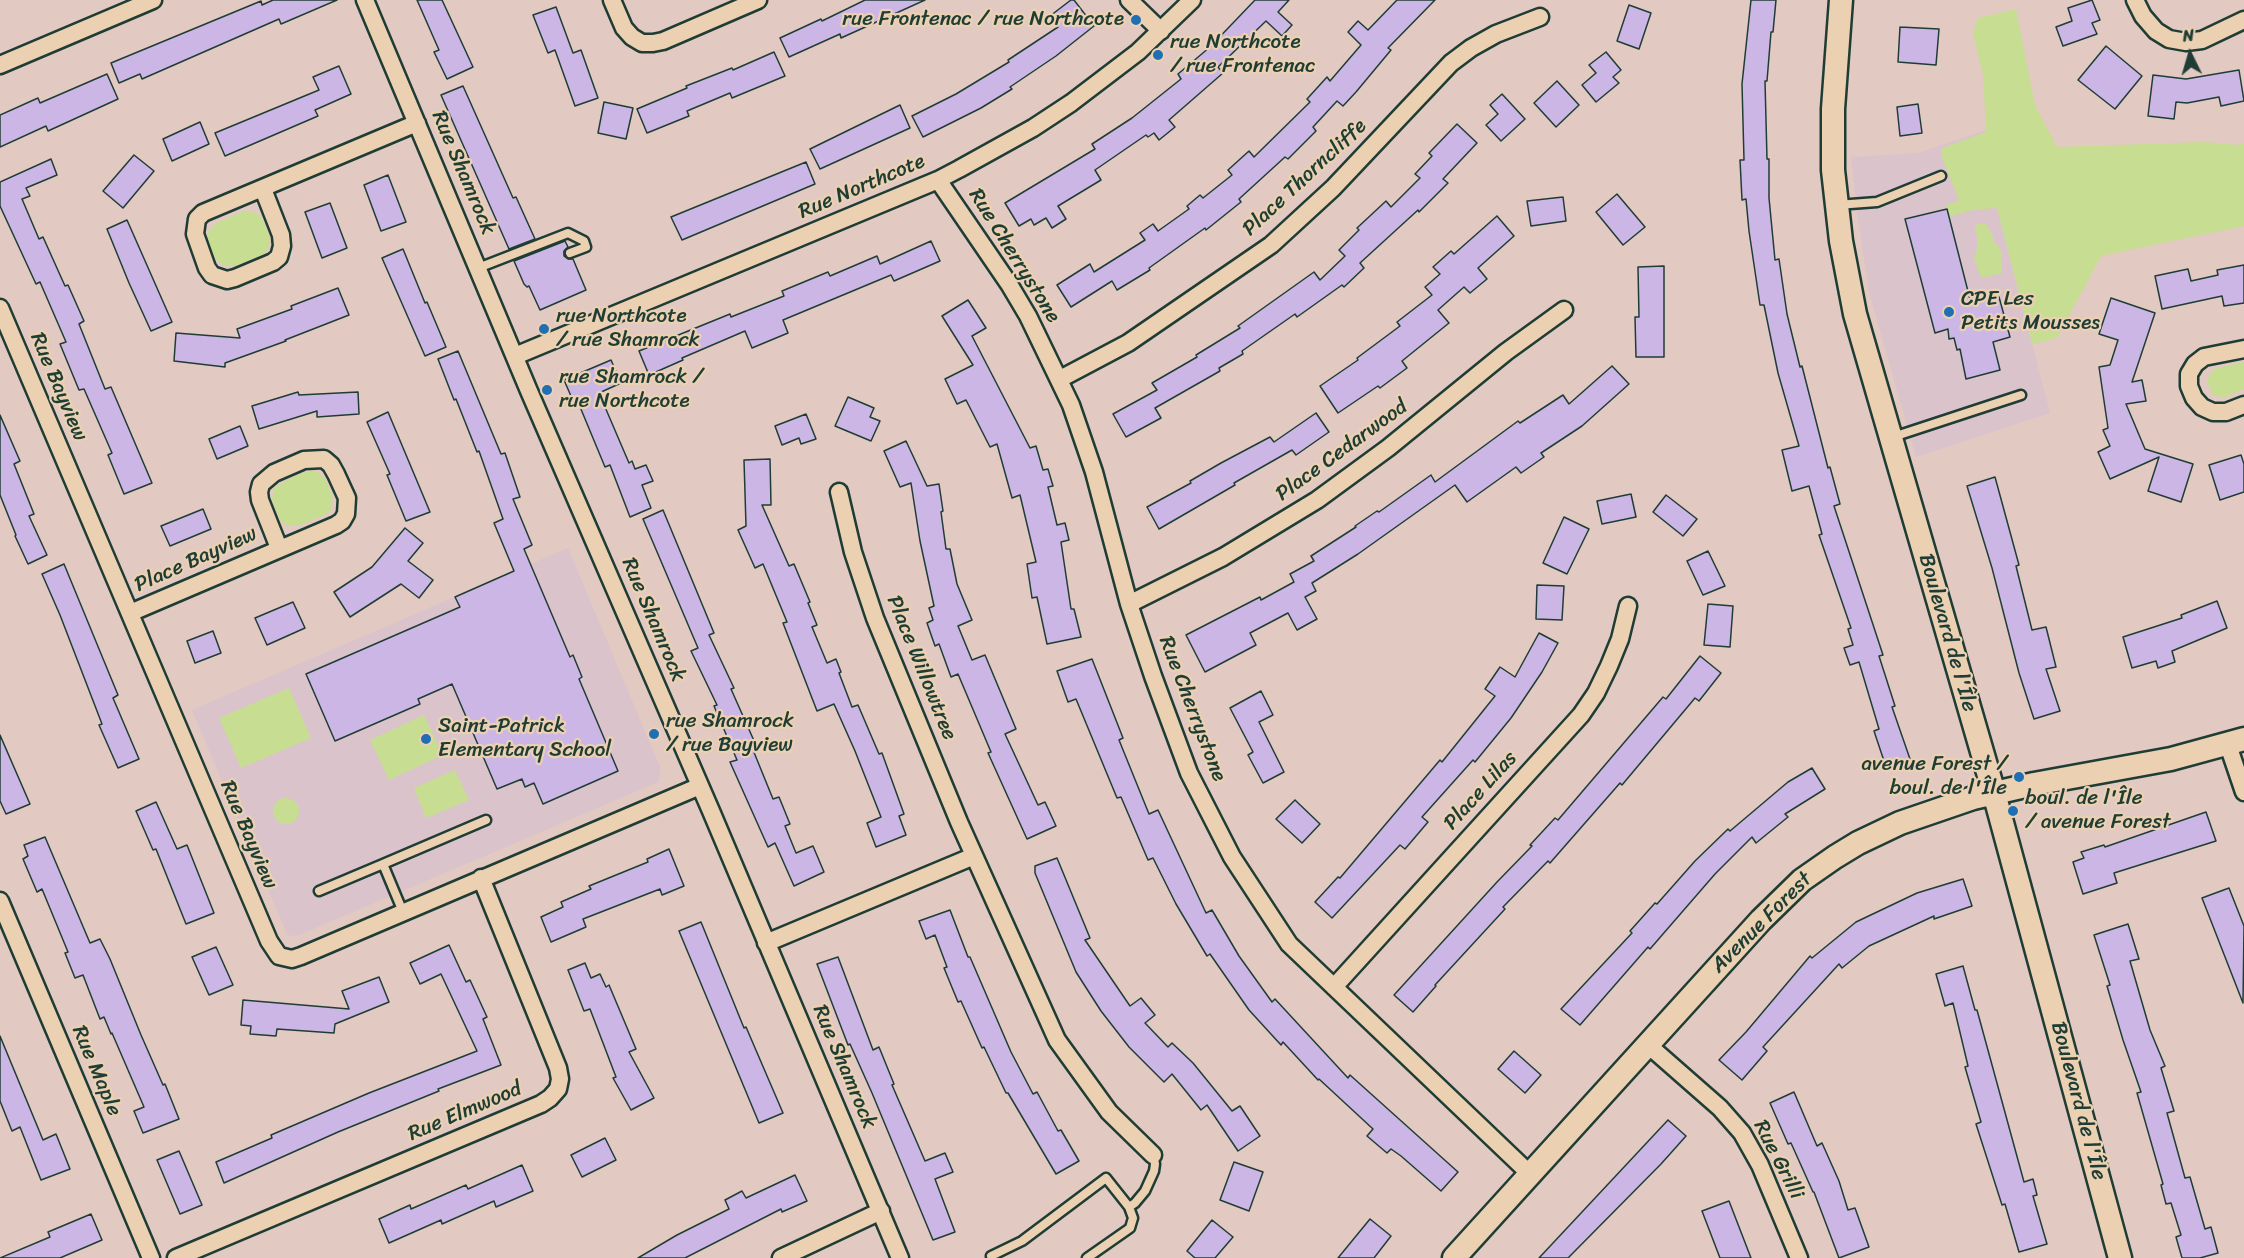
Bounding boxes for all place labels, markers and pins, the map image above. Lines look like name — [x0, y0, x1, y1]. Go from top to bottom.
place label: rue Frontenac / rue Northcote — [842, 7, 1124, 33]
marker: rue Frontenac / rue Northcote — [1129, 13, 1143, 27]
place label: rue Northcote / rue Frontenac — [1170, 30, 1316, 80]
marker: rue Northcote / rue Frontenac — [1151, 48, 1165, 62]
place label: CPE Les Petits Mousses — [1961, 287, 2100, 337]
place label: rue Northcote / rue Shamrock — [556, 304, 700, 354]
marker: CPE Les Petits Mousses — [1942, 305, 1956, 319]
marker: rue Northcote / rue Shamrock — [537, 322, 551, 336]
place label: rue Shamrock / rue Northcote — [559, 365, 703, 415]
marker: rue Shamrock / rue Northcote — [540, 383, 554, 397]
place label: rue Shamrock / rue Bayview — [666, 709, 794, 759]
place label: Saint-Patrick Elementary School — [438, 714, 611, 764]
marker: rue Shamrock / rue Bayview — [647, 727, 661, 741]
marker: Saint-Patrick Elementary School — [419, 732, 433, 746]
place label: avenue Forest / boul. de l'Île — [1862, 752, 2007, 802]
marker: avenue Forest / boul. de l'Île — [2012, 770, 2026, 784]
place label: boul. de l'Île / avenue Forest — [2025, 786, 2170, 836]
marker: boul. de l'Île / avenue Forest — [2006, 804, 2020, 818]

